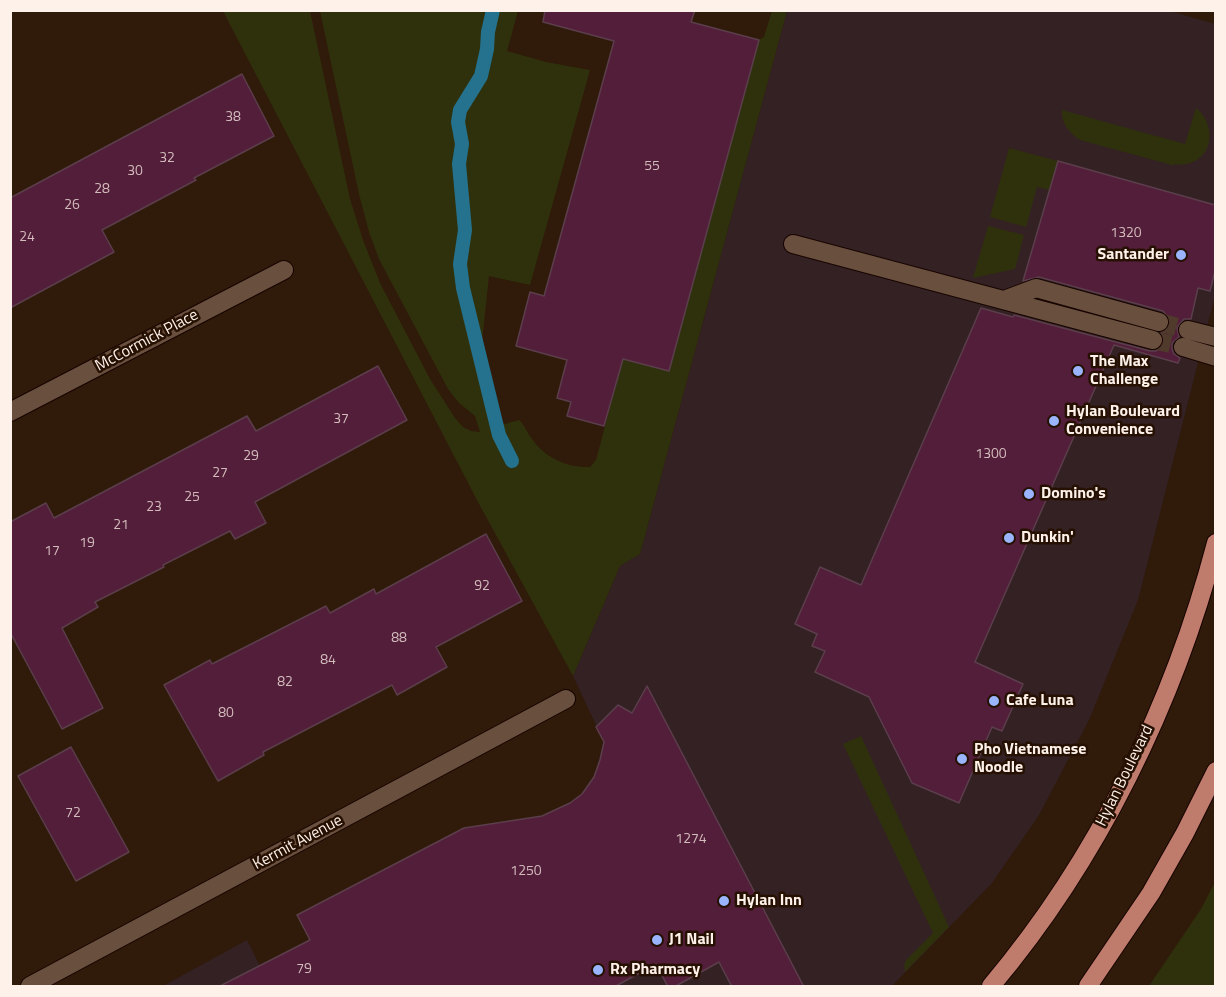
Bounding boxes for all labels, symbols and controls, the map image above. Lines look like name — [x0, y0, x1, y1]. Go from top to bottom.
house number: 38 — [225, 110, 241, 126]
house number: 32 — [159, 151, 175, 167]
house number: 55 — [644, 159, 660, 175]
house number: 30 — [127, 164, 143, 180]
house number: 28 — [94, 182, 110, 198]
house number: 26 — [64, 198, 80, 214]
house number: 1320 — [1110, 226, 1142, 242]
house number: 24 — [19, 230, 35, 246]
place label: Santander — [1098, 245, 1169, 265]
marker: Santander — [1174, 248, 1188, 262]
street label: McCormick Place — [92, 306, 202, 376]
place label: The Max Challenge — [1090, 352, 1158, 390]
marker: The Max Challenge — [1071, 364, 1085, 378]
place label: Hylan Boulevard Convenience — [1066, 402, 1180, 440]
house number: 37 — [333, 412, 349, 428]
marker: Hylan Boulevard Convenience — [1047, 414, 1061, 428]
house number: 1300 — [975, 447, 1007, 463]
house number: 29 — [243, 449, 259, 465]
house number: 27 — [212, 466, 228, 482]
place label: Domino's — [1041, 484, 1106, 504]
marker: Domino's — [1022, 487, 1036, 501]
house number: 25 — [184, 490, 200, 506]
house number: 23 — [146, 500, 162, 516]
house number: 21 — [113, 518, 129, 534]
place label: Dunkin' — [1021, 528, 1074, 548]
marker: Dunkin' — [1002, 531, 1016, 545]
house number: 19 — [79, 536, 95, 552]
house number: 17 — [44, 544, 60, 560]
house number: 92 — [474, 579, 490, 595]
house number: 88 — [391, 631, 407, 647]
house number: 84 — [320, 653, 336, 669]
house number: 82 — [277, 675, 293, 691]
place label: Cafe Luna — [1006, 691, 1074, 711]
marker: Cafe Luna — [987, 694, 1001, 708]
house number: 80 — [218, 706, 234, 722]
street label: Hylan Boulevard — [1092, 722, 1158, 830]
place label: Pho Vietnamese Noodle — [974, 740, 1086, 778]
marker: Pho Vietnamese Noodle — [955, 752, 969, 766]
house number: 72 — [65, 806, 81, 822]
street label: Kermit Avenue — [250, 811, 346, 875]
house number: 1274 — [675, 832, 707, 848]
house number: 1250 — [510, 864, 542, 880]
place label: Hylan Inn — [736, 891, 802, 911]
marker: Hylan Inn — [717, 894, 731, 908]
place label: J1 Nail — [669, 930, 714, 950]
marker: J1 Nail — [650, 933, 664, 947]
place label: Rx Pharmacy — [610, 960, 700, 980]
house number: 79 — [296, 962, 312, 978]
marker: Rx Pharmacy — [591, 963, 605, 977]

